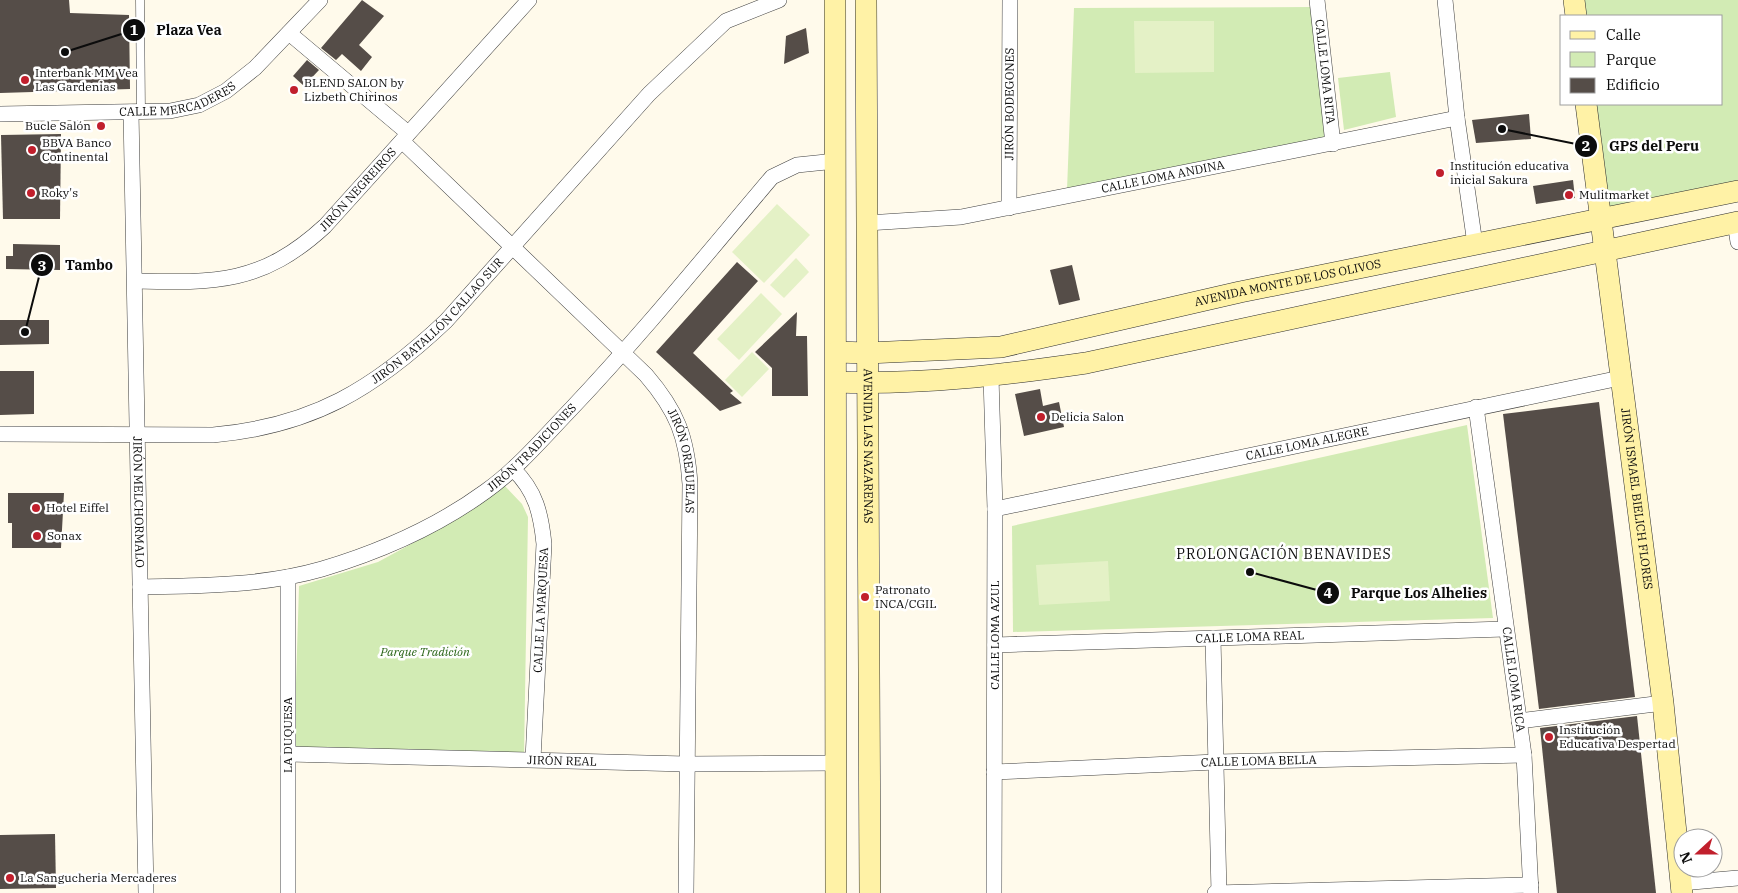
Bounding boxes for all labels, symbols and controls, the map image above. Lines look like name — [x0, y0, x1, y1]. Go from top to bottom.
callout: Plaza Vea — [121, 15, 231, 44]
legend — [1560, 15, 1723, 105]
street label: CALLE LOMA RITA — [1312, 18, 1339, 125]
text: 1 — [129, 20, 139, 39]
text: Plaza Vea — [156, 21, 222, 39]
text: Calle — [1606, 25, 1641, 44]
street label: JIRÓN BODEGONES — [1001, 48, 1017, 160]
text: Parque — [1606, 50, 1656, 69]
place label: Interbank MM Vea Las Gardenias — [35, 65, 139, 94]
marker: Interbank MM Vea Las Gardenias — [19, 74, 31, 86]
place label: BLEND SALON by Lizbeth Chirinos — [304, 75, 404, 104]
text: Edificio — [1606, 75, 1660, 94]
street label: CALLE MERCADERES — [119, 78, 239, 119]
marker: BLEND SALON by Lizbeth Chirinos — [288, 84, 300, 96]
place label: Bucle Salón — [25, 118, 91, 133]
marker: Bucle Salón — [95, 120, 107, 132]
callout: GPS del Peru — [1574, 132, 1709, 161]
place label: BBVA Banco Continental — [42, 135, 111, 164]
text: 2 — [1581, 136, 1591, 155]
text: GPS del Peru — [1609, 137, 1699, 155]
marker: BBVA Banco Continental — [26, 144, 38, 156]
street label: JIRÓN NEGREIROS — [316, 144, 399, 234]
street label: CALLE LOMA ANDINA — [1100, 156, 1226, 196]
place label: Institución educativa inicial Sakura — [1450, 158, 1570, 187]
marker: Institución educativa inicial Sakura — [1434, 167, 1446, 179]
place label: Roky's — [41, 185, 78, 200]
marker: Roky's — [25, 187, 37, 199]
place label: Mulitmarket — [1579, 187, 1649, 202]
marker: Mulitmarket — [1563, 189, 1575, 201]
callout: Tambo — [30, 251, 123, 280]
street label: JIRÓN BATALLÓN CALLAO SUR — [368, 254, 506, 387]
text: 3 — [37, 256, 47, 275]
text: Tambo — [65, 256, 113, 274]
street label: AVENIDA MONTE DE LOS OLIVOS — [1193, 256, 1382, 309]
street label: AVENIDA LAS NAZARENAS — [861, 368, 876, 524]
street label: JIRÓN TRADICIONES — [484, 400, 579, 495]
street label: JIRÓN OREJUELAS — [665, 405, 698, 513]
street label: JIRÓN ISMAEL BIELICH FLORES — [1618, 407, 1656, 590]
place label: Delicia Salon — [1051, 409, 1125, 424]
marker: Delicia Salon — [1035, 411, 1047, 423]
street label: CALLE LOMA ALEGRE — [1244, 423, 1370, 463]
street label: JIRÓN MELCHORMALO — [130, 436, 148, 568]
place label: Hotel Eiffel — [46, 500, 109, 515]
marker: Hotel Eiffel — [30, 502, 42, 514]
place label: Sonax — [47, 528, 82, 543]
marker: Sonax — [31, 530, 43, 542]
district label: PROLONGACIÓN BENAVIDES — [1176, 544, 1392, 563]
street label: CALLE LA MARQUESA — [530, 546, 551, 673]
callout: Parque Los Alhelies — [1316, 578, 1497, 607]
street label: CALLE LOMA AZUL — [987, 580, 1002, 690]
place label: Patronato INCA/CGIL — [875, 582, 936, 611]
text: 4 — [1323, 583, 1333, 602]
text: Parque Los Alhelies — [1351, 584, 1487, 602]
marker: Patronato INCA/CGIL — [859, 591, 871, 603]
street label: CALLE LOMA RICA — [1499, 626, 1529, 734]
street label: CALLE LOMA REAL — [1195, 627, 1304, 646]
park label: Parque Tradición — [379, 644, 470, 659]
street label: LA DUQUESA — [280, 696, 295, 773]
place label: Institución Educativa Despertad — [1559, 722, 1676, 751]
marker: Institución Educativa Despertad — [1543, 731, 1555, 743]
street label: JIRÓN REAL — [527, 752, 597, 769]
street label: CALLE LOMA BELLA — [1200, 752, 1318, 770]
north arrow — [1673, 828, 1723, 878]
text: N — [1675, 849, 1696, 866]
place label: La Sangucheria Mercaderes — [20, 870, 177, 885]
marker: La Sangucheria Mercaderes — [4, 872, 16, 884]

